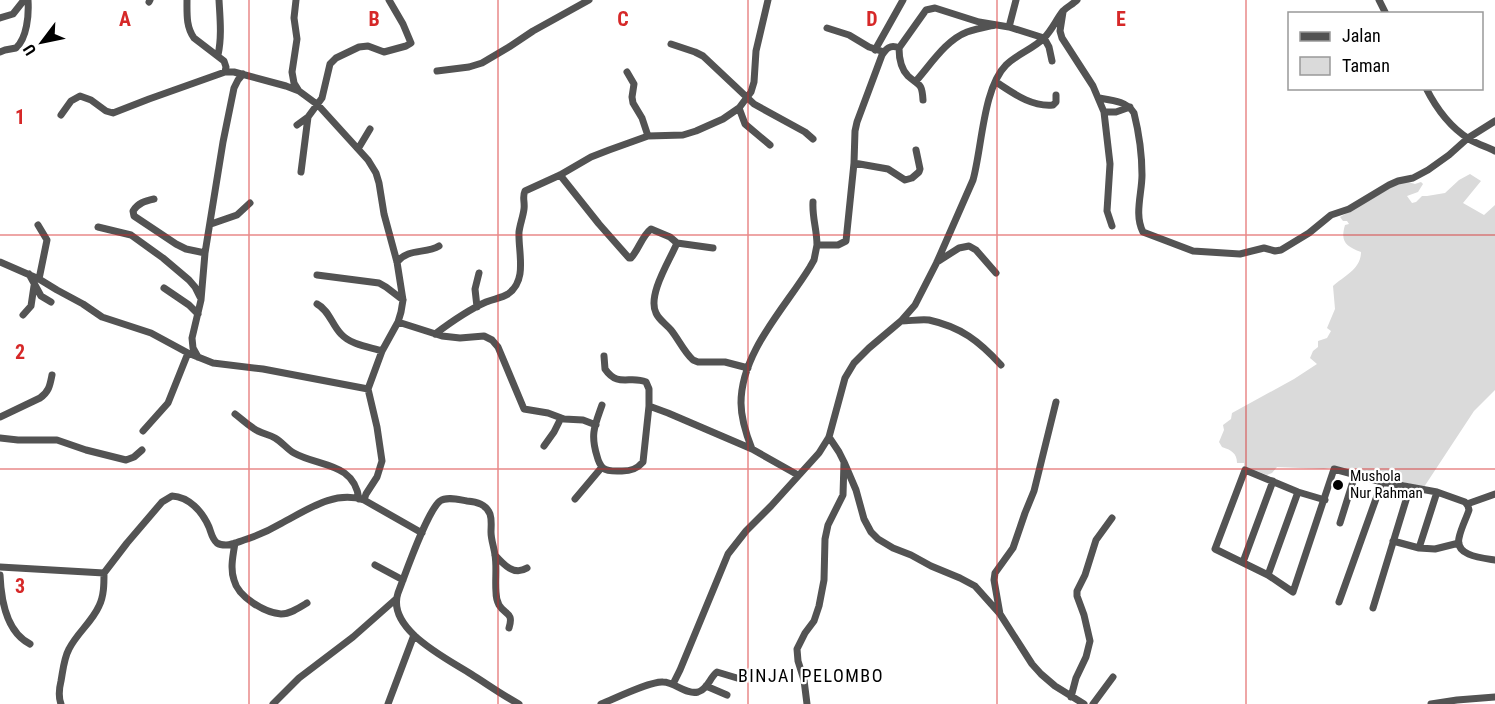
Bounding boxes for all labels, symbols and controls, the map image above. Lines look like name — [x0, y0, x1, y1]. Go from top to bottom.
text: A — [119, 7, 131, 31]
text: B — [368, 7, 380, 31]
text: C — [617, 7, 629, 31]
text: D — [866, 7, 878, 31]
text: E — [1116, 7, 1126, 31]
north arrow — [12, 12, 72, 72]
legend — [1288, 12, 1483, 90]
text: Jalan — [1342, 25, 1381, 46]
text: U — [19, 41, 40, 59]
text: Taman — [1342, 55, 1390, 76]
text: 1 — [15, 105, 25, 129]
text: 2 — [15, 340, 25, 364]
place label: Mushola Nur Rahman — [1350, 467, 1423, 502]
marker: Mushola Nur Rahman — [1331, 478, 1345, 492]
text: 3 — [15, 574, 25, 598]
district label: BINJAI PELOMBO — [738, 665, 884, 686]

